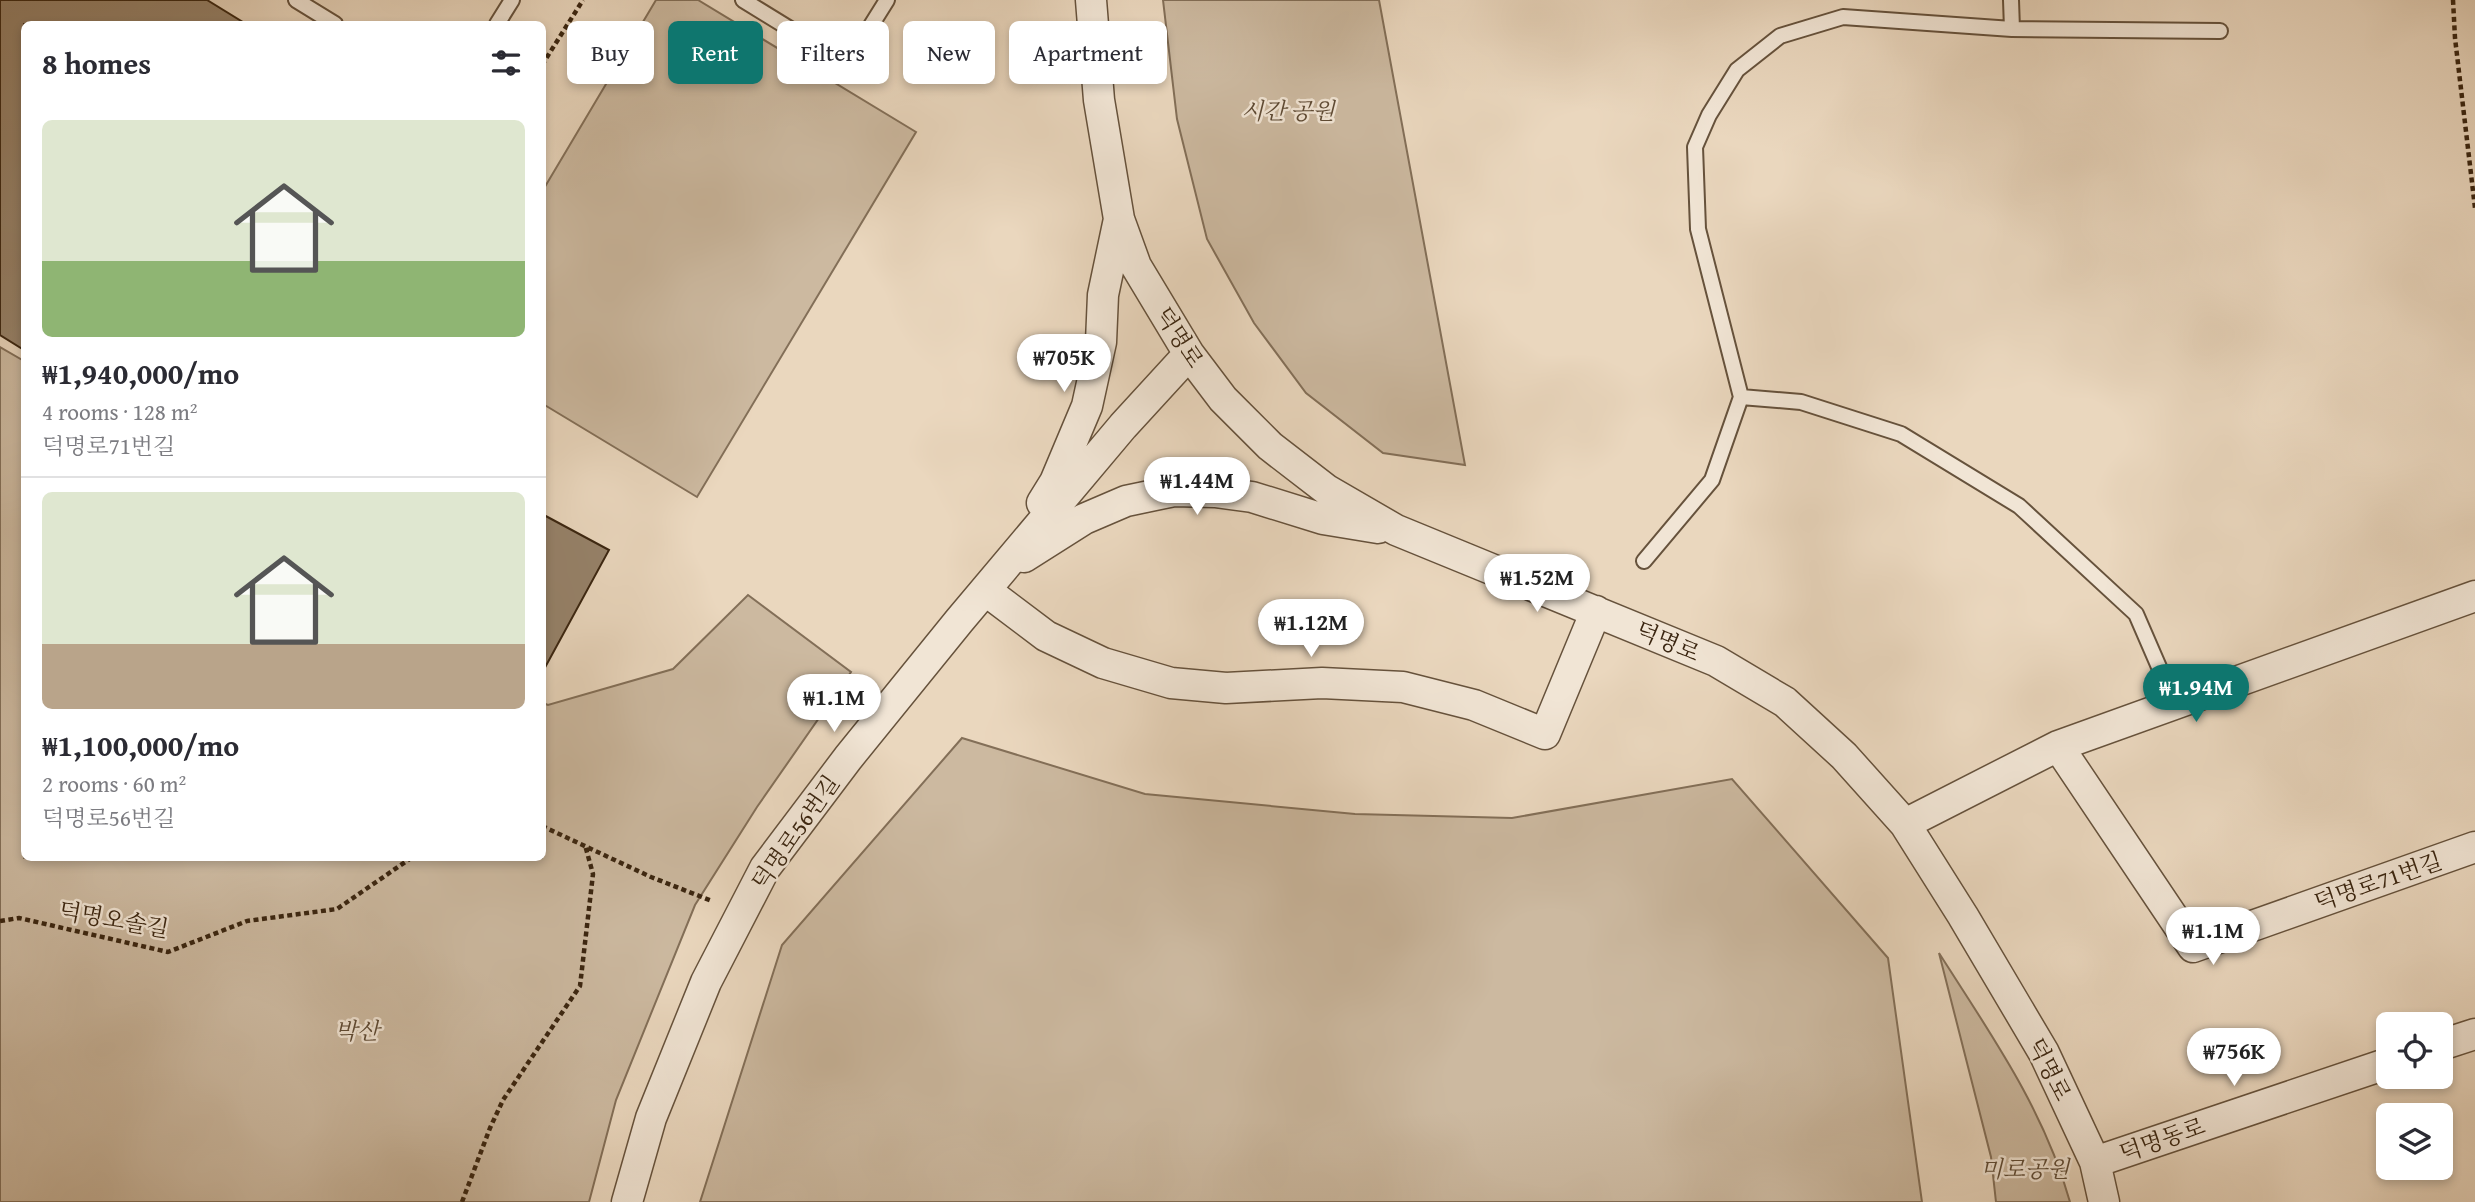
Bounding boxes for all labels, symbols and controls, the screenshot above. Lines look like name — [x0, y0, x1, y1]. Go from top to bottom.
chip: Buy — [567, 21, 654, 84]
chip: Rent — [668, 21, 763, 84]
chip: Filters — [777, 21, 889, 84]
chip: New — [903, 21, 995, 84]
chip: Apartment — [1009, 21, 1167, 84]
text: 8 homes — [42, 41, 151, 85]
icon: filters — [487, 44, 525, 82]
park label: 시간 공원 — [1241, 94, 1337, 127]
icon: home — [221, 165, 347, 291]
street label: 덕명로 — [1148, 300, 1212, 374]
pin: ₩705K — [1015, 334, 1113, 394]
text: ₩705K — [1033, 340, 1095, 373]
text: ₩1,940,000/mo — [42, 351, 239, 395]
text: 4 rooms · 128 m² — [42, 395, 197, 428]
text: 덕명로71번길 — [42, 429, 175, 462]
pin: ₩1.44M — [1140, 458, 1254, 517]
text: ₩1.44M — [1160, 463, 1234, 496]
icon: home — [221, 537, 347, 663]
pin: ₩1.52M — [1480, 554, 1594, 614]
text: ₩1.52M — [1500, 560, 1574, 593]
pin: ₩1.12M — [1254, 600, 1368, 659]
text: ₩1.12M — [1274, 605, 1348, 638]
street label: 덕명로 — [1631, 613, 1705, 669]
pin: ₩1.94M — [2139, 664, 2253, 724]
text: ₩1.94M — [2159, 670, 2233, 703]
pin: ₩1.1M — [785, 674, 883, 734]
text: ₩1.1M — [803, 680, 865, 713]
text: ₩1,100,000/mo — [42, 723, 239, 767]
text: 2 rooms · 60 m² — [42, 767, 186, 800]
street label: 덕명로56번길 — [743, 768, 847, 896]
text: 덕명로56번길 — [42, 801, 175, 834]
street label: 덕명로71번길 — [2310, 844, 2446, 918]
street label: 덕명오솔길 — [56, 893, 172, 945]
pin: ₩1.1M — [2164, 908, 2262, 967]
text: ₩1.1M — [2182, 913, 2244, 946]
map controls — [2376, 1012, 2453, 1180]
button: locate — [2376, 1012, 2453, 1089]
park label: 박산 — [335, 1014, 382, 1047]
pin: ₩756K — [2185, 1028, 2283, 1088]
street label: 덕명로 — [2020, 1032, 2080, 1106]
text: ₩756K — [2203, 1034, 2265, 1067]
button: layers — [2376, 1103, 2453, 1180]
street label: 덕명동로 — [2115, 1109, 2209, 1169]
park label: 미로공원 — [1981, 1152, 2071, 1185]

